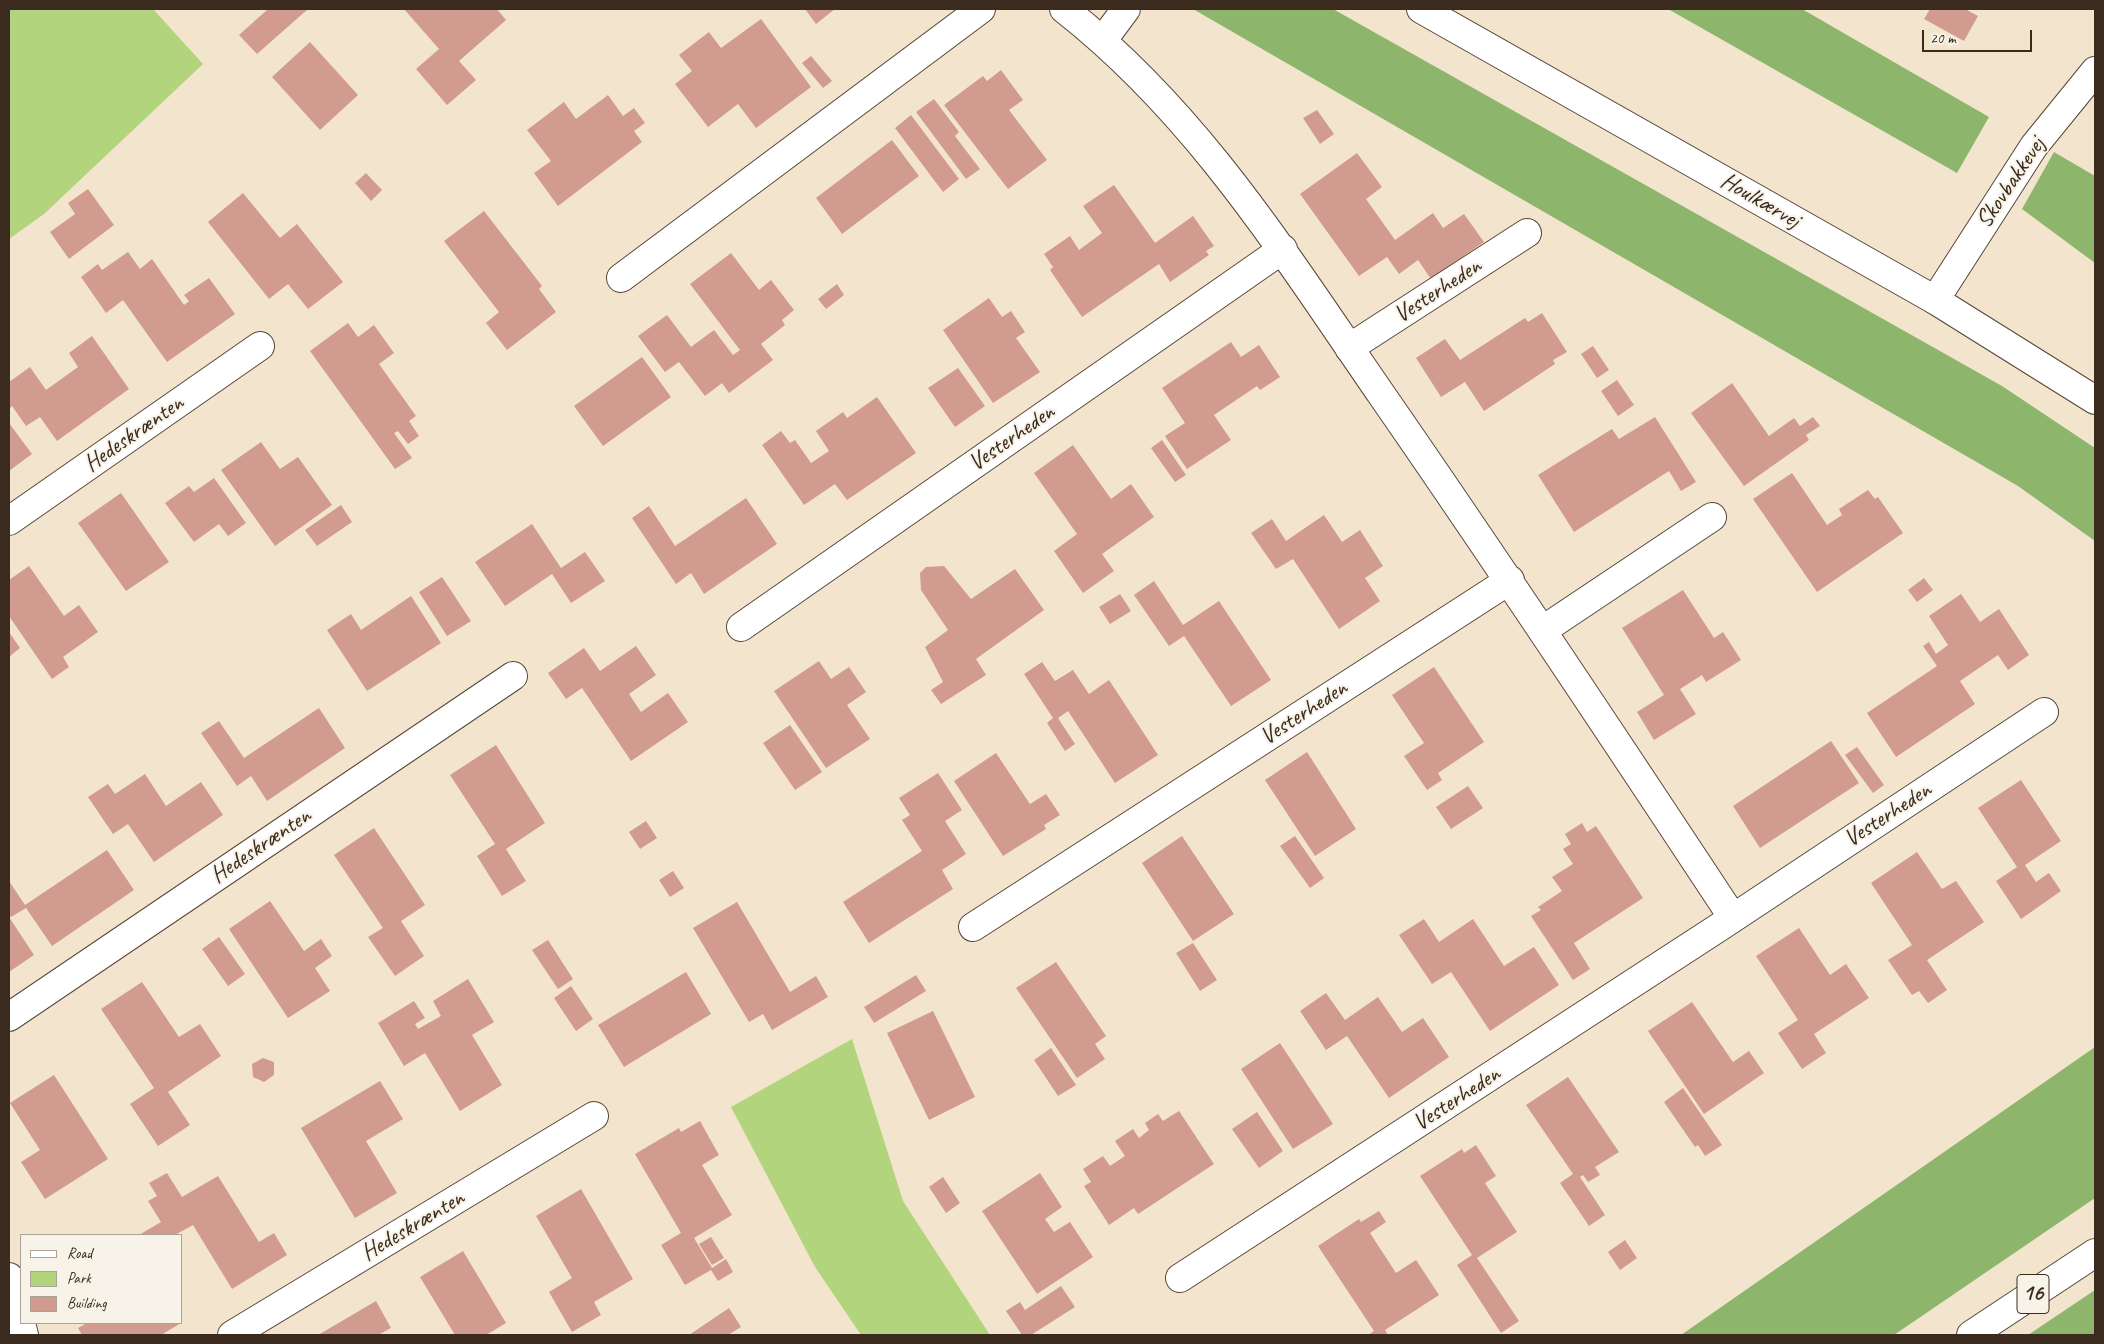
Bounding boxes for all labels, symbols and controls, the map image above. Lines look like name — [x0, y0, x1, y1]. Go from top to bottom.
scale bar — [1924, 20, 2034, 52]
text: 20 m — [1930, 29, 1956, 48]
street label: Skovbakkevej — [1970, 132, 2052, 234]
street label: Houlkærvej — [1715, 167, 1805, 235]
street label: Vesterheden — [1389, 252, 1487, 330]
street label: Hedeskrænten — [79, 389, 189, 479]
street label: Vesterheden — [963, 398, 1061, 478]
street label: Vesterheden — [1255, 674, 1353, 752]
street label: Vesterheden — [1839, 776, 1937, 854]
street label: Hedeskrænten — [205, 802, 317, 890]
street label: Vesterheden — [1408, 1060, 1506, 1138]
street label: Hedeskrænten — [356, 1184, 470, 1268]
legend — [20, 1234, 182, 1324]
text: Road — [67, 1244, 92, 1263]
text: Park — [67, 1269, 91, 1288]
road number: 16 — [2017, 1274, 2049, 1314]
text: Building — [67, 1294, 106, 1313]

